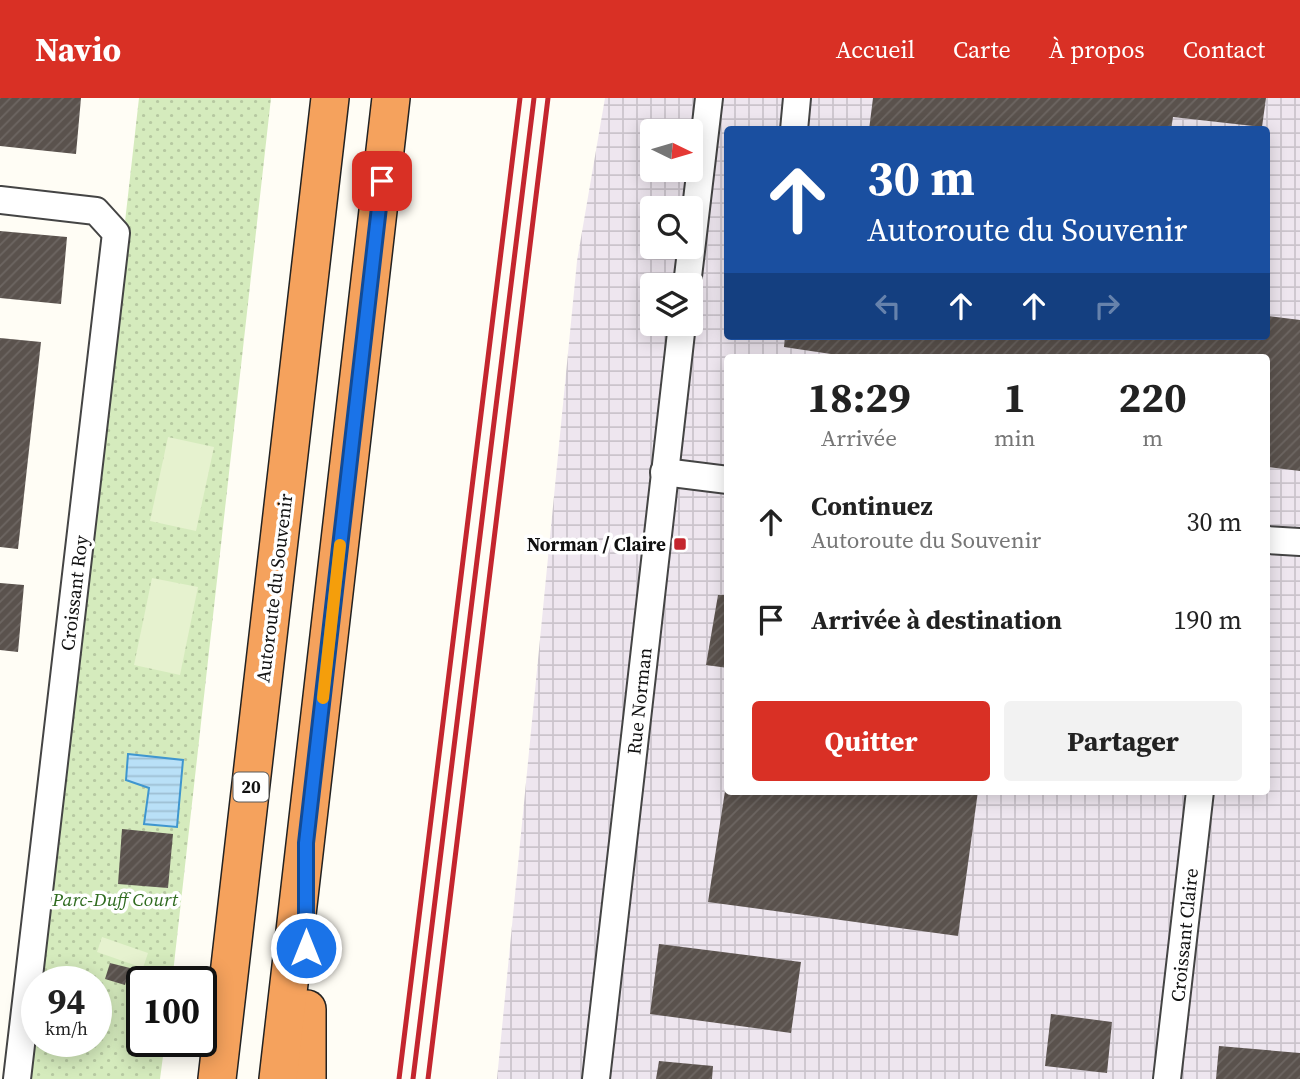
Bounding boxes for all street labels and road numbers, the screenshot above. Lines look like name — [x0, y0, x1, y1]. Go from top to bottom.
street label: Autoroute du Souvenir — [250, 492, 298, 684]
street label: Croissant Roy — [54, 533, 94, 652]
street label: Rue Norman — [620, 646, 658, 756]
road number: 20 — [233, 772, 268, 802]
street label: Croissant Claire — [1164, 867, 1204, 1003]

